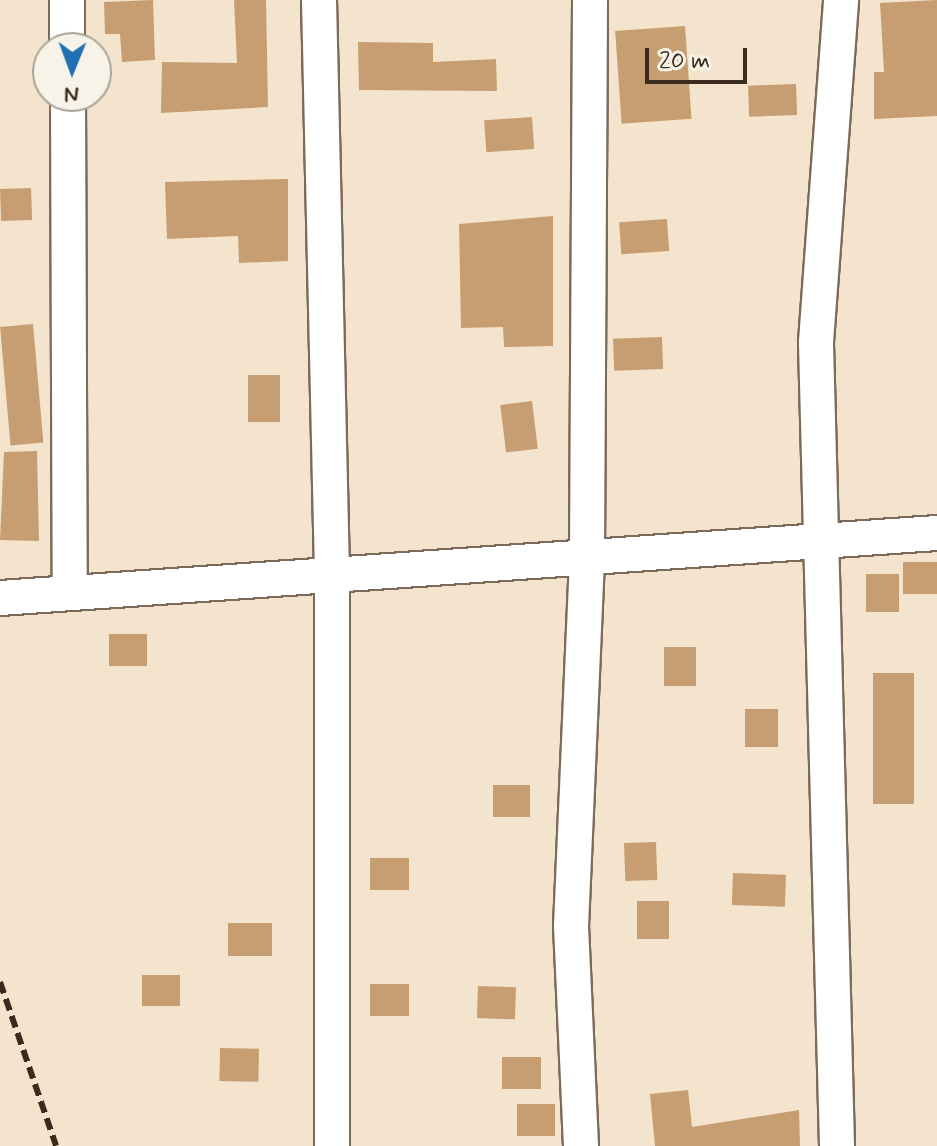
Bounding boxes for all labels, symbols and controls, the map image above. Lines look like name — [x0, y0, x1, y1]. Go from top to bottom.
north arrow — [32, 32, 112, 112]
scale bar — [649, 32, 751, 82]
text: 20 m — [659, 46, 710, 77]
text: N — [64, 80, 79, 108]

